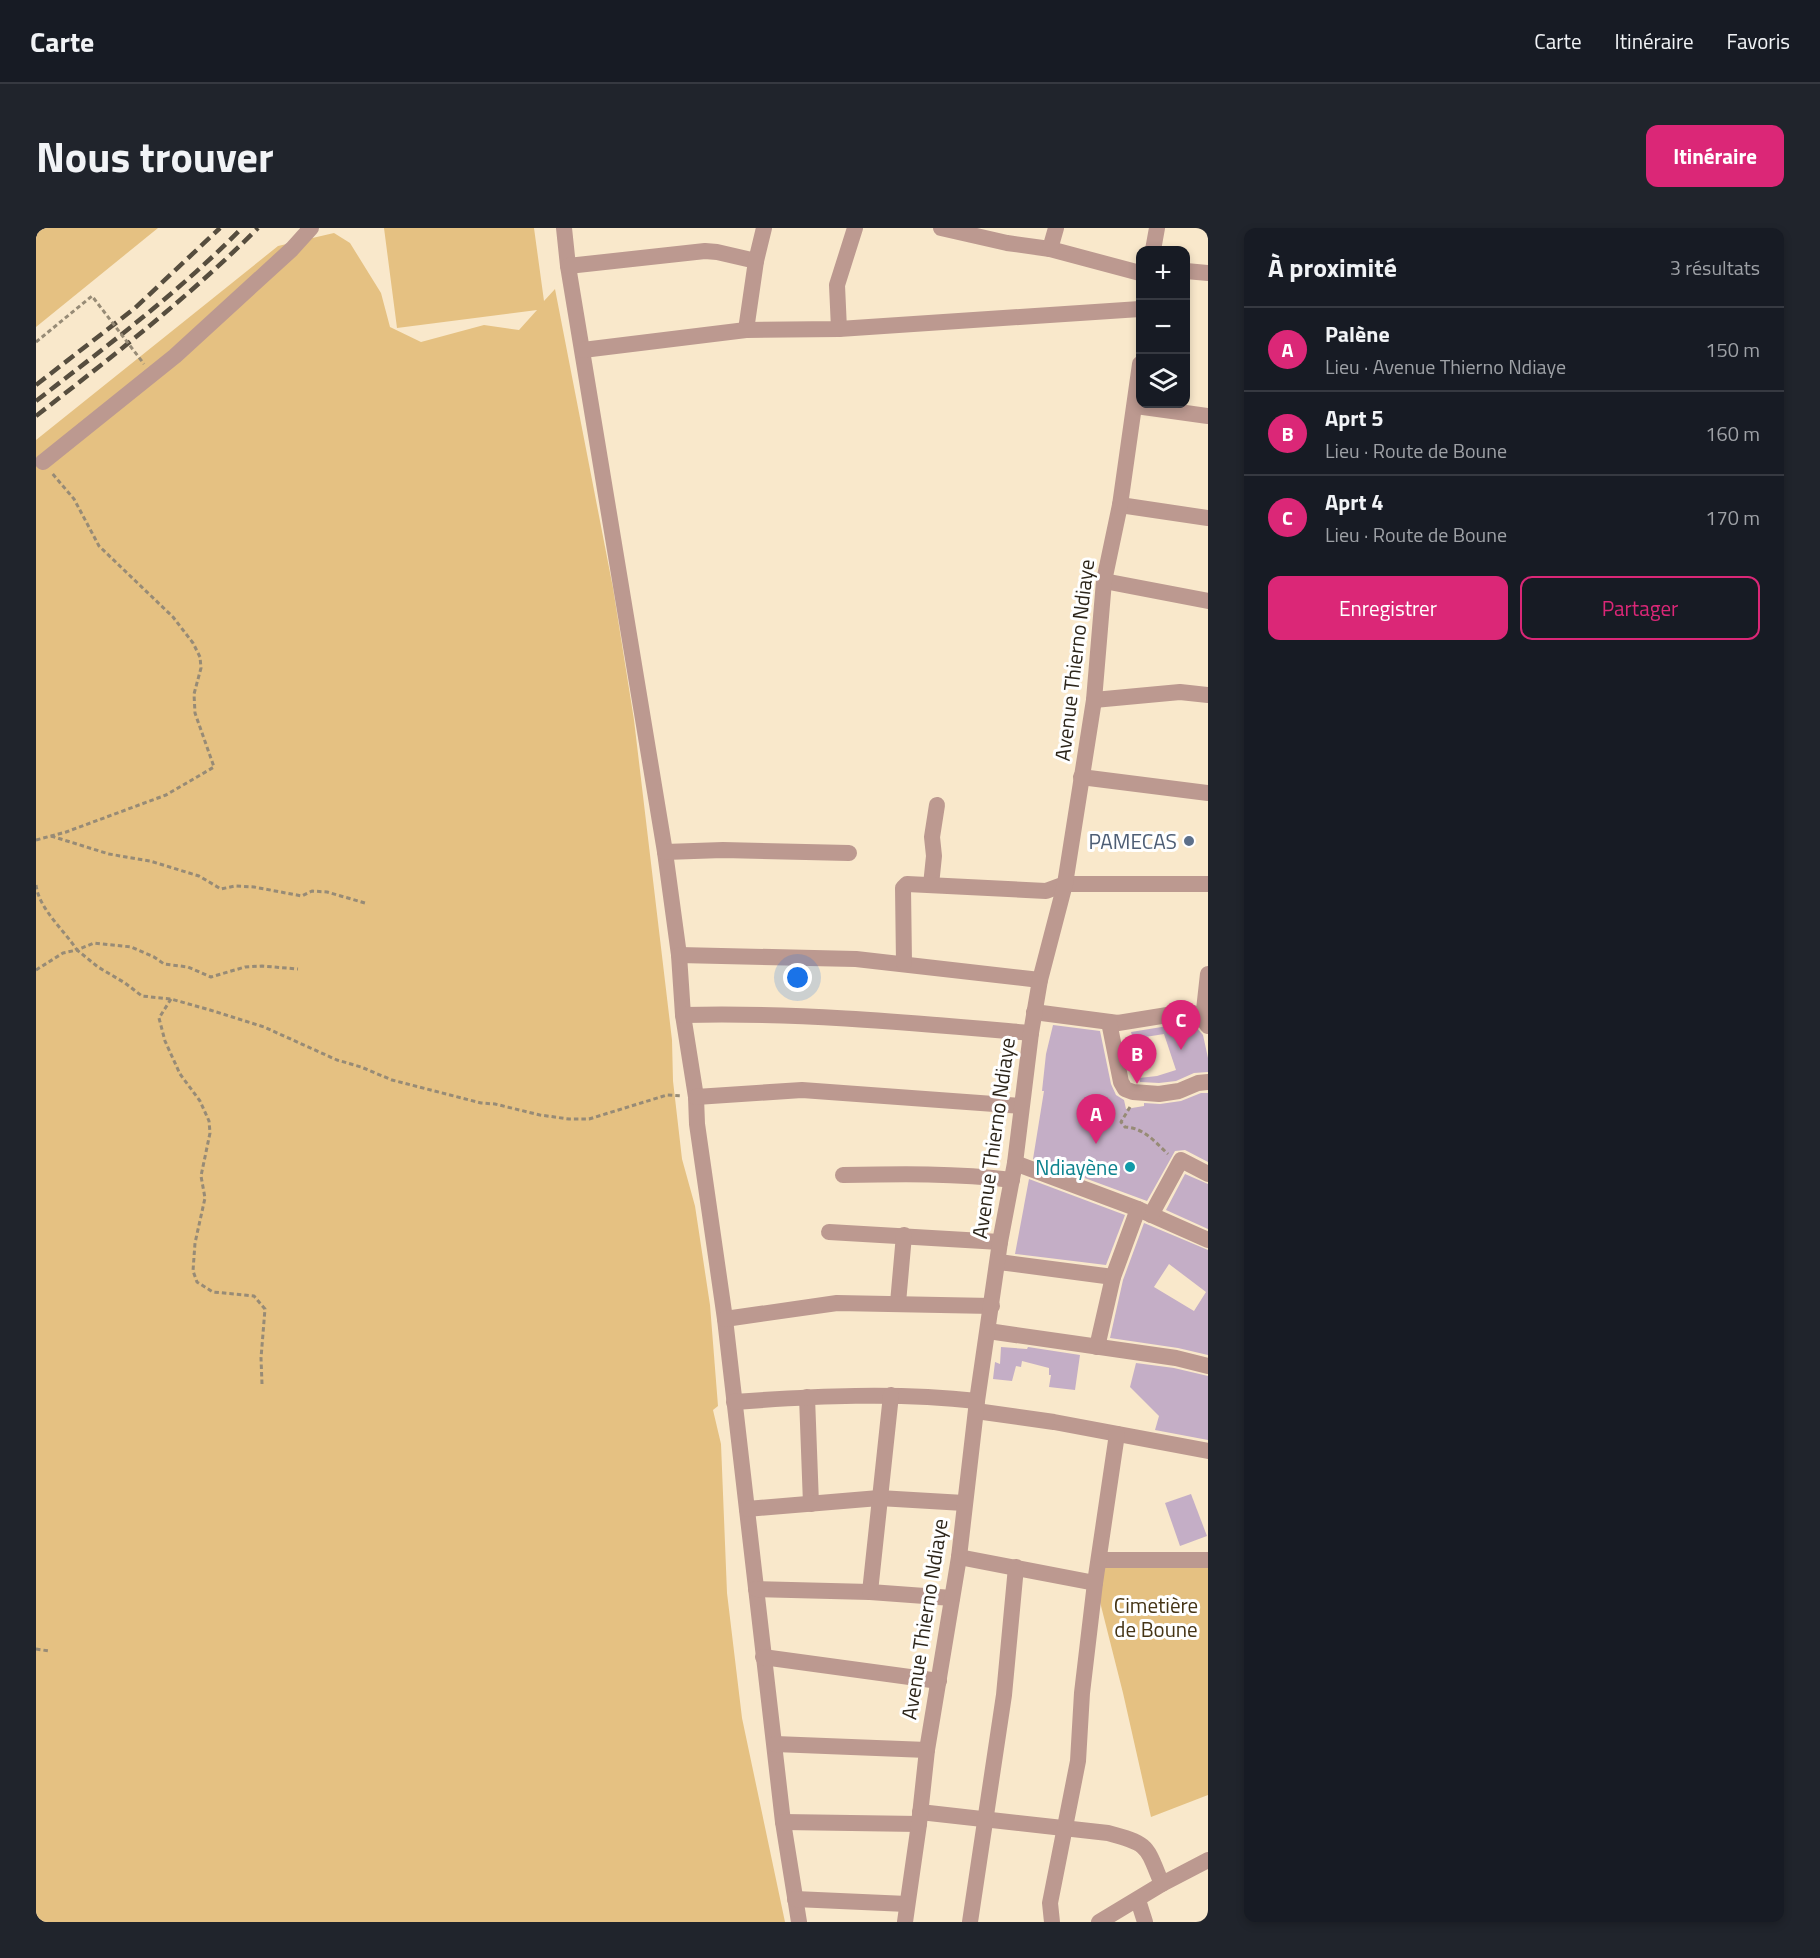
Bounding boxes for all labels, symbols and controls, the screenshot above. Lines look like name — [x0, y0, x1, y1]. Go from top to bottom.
text: Carte — [30, 20, 94, 63]
text: Carte — [1534, 25, 1582, 57]
text: Itinéraire — [1615, 25, 1694, 57]
text: Favoris — [1727, 25, 1790, 57]
text: Nous trouver — [36, 124, 274, 188]
button: Itinéraire — [1646, 125, 1784, 187]
map controls — [1136, 246, 1190, 408]
button: + — [1136, 246, 1190, 300]
text: À proximité — [1268, 248, 1397, 287]
text: 3 résultats — [1670, 252, 1760, 283]
button: − — [1136, 300, 1190, 354]
text: Palène — [1325, 317, 1390, 351]
text: A — [1281, 334, 1294, 365]
text: 150 m — [1705, 334, 1760, 365]
text: Lieu · Avenue Thierno Ndiaye — [1325, 351, 1566, 382]
button: layers — [1136, 354, 1190, 408]
text: Aprt 5 — [1325, 401, 1384, 435]
text: B — [1281, 418, 1294, 449]
text: 160 m — [1705, 418, 1760, 449]
text: Lieu · Route de Boune — [1325, 435, 1507, 466]
text: Aprt 4 — [1325, 485, 1384, 519]
text: C — [1282, 502, 1293, 533]
text: 170 m — [1705, 502, 1760, 533]
text: Lieu · Route de Boune — [1325, 519, 1507, 550]
street label: Avenue Thierno Ndiaye — [1046, 557, 1102, 763]
button: Enregistrer — [1268, 576, 1508, 640]
button: Partager — [1520, 576, 1760, 640]
place label: PAMECAS — [1088, 825, 1177, 857]
marker: PAMECAS — [1182, 834, 1196, 848]
your location — [783, 963, 812, 992]
pin: C — [1162, 1000, 1200, 1050]
pin: B — [1118, 1034, 1156, 1084]
street label: Avenue Thierno Ndiaye — [963, 1035, 1023, 1241]
pin: A — [1076, 1094, 1116, 1144]
place label: Ndiayène — [1035, 1151, 1118, 1183]
marker: Ndiayène — [1123, 1160, 1137, 1174]
street label: Avenue Thierno Ndiaye — [892, 1516, 956, 1722]
park label: Cimetière de Boune — [1114, 1589, 1198, 1645]

